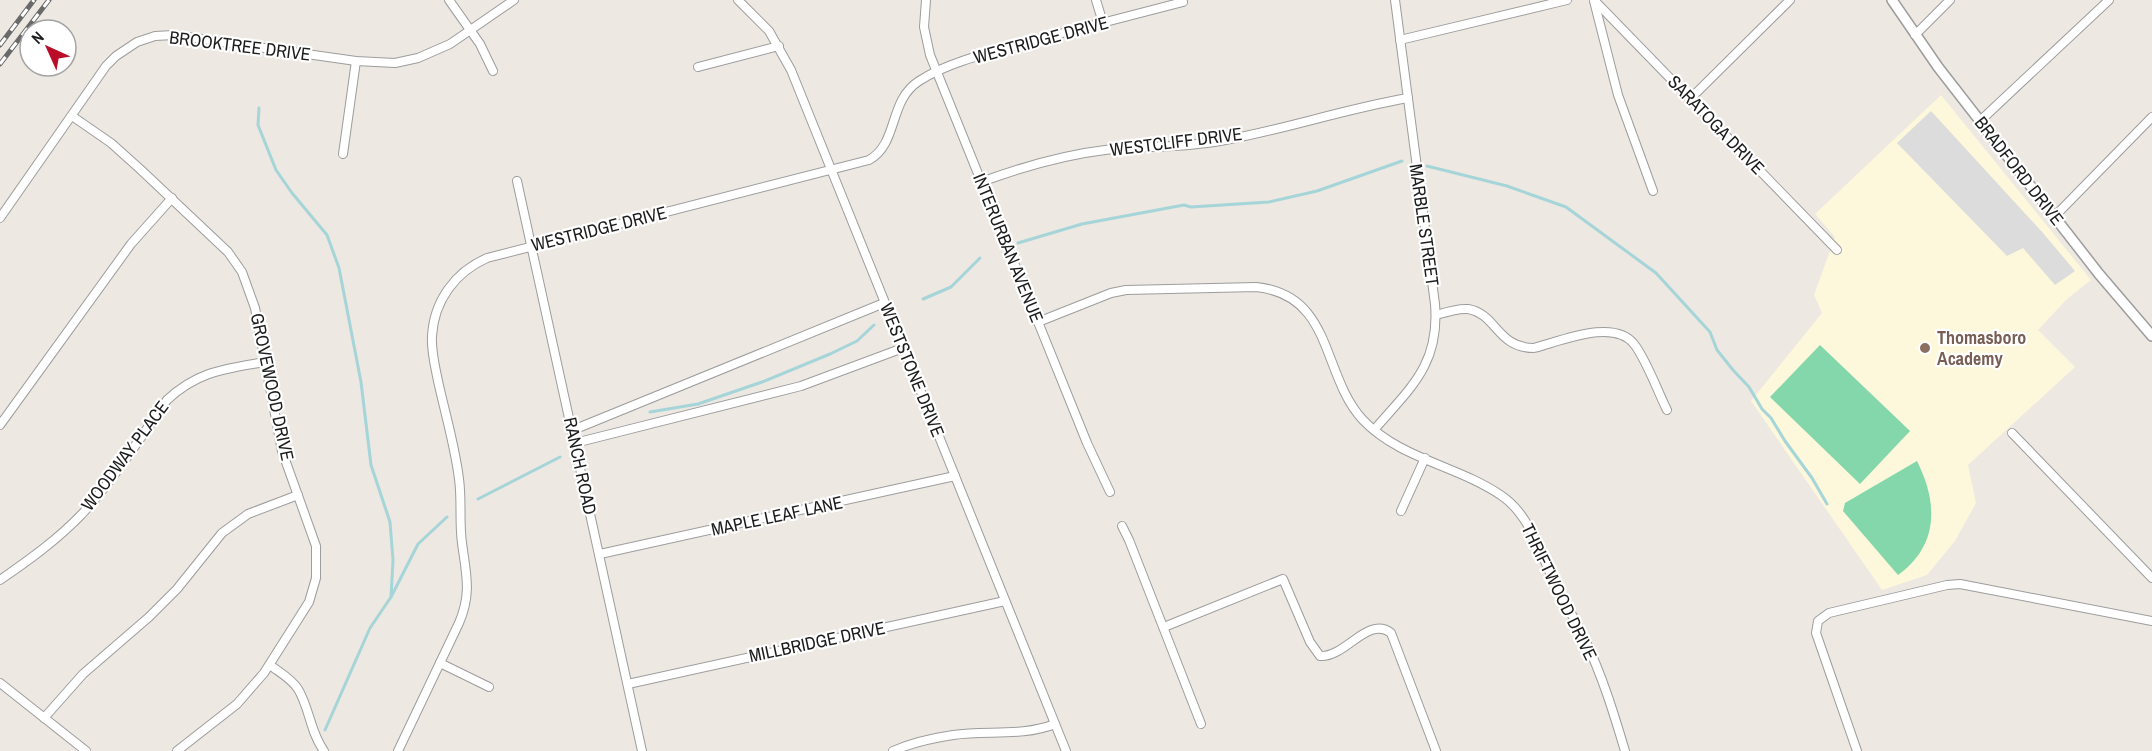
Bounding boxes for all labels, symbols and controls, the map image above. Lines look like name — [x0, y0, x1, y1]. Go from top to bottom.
street label: WESTRIDGE DRIVE — [971, 10, 1111, 70]
north arrow — [18, 18, 78, 78]
street label: BROOKTREE DRIVE — [168, 24, 312, 67]
text: N — [26, 26, 49, 49]
street label: SARATOGA DRIVE — [1663, 70, 1770, 180]
street label: BRADFORD DRIVE — [1969, 111, 2070, 230]
street label: WESTCLIFF DRIVE — [1108, 121, 1243, 162]
street label: MARBLE STREET — [1404, 162, 1445, 288]
street label: INTERURBAN AVENUE — [967, 169, 1050, 326]
street label: WESTRIDGE DRIVE — [529, 200, 669, 257]
street label: WESTSTONE DRIVE — [874, 299, 951, 441]
street label: GROVEWOOD DRIVE — [245, 311, 300, 463]
place label: Thomasboro Academy — [1937, 325, 2026, 371]
marker: Thomasboro Academy — [1918, 341, 1932, 355]
street label: WOODWAY PLACE — [75, 396, 174, 516]
street label: RANCH ROAD — [558, 415, 603, 517]
street label: MAPLE LEAF LANE — [709, 489, 845, 542]
street label: THRIFTWOOD DRIVE — [1516, 519, 1603, 664]
street label: MILLBRIDGE DRIVE — [746, 615, 887, 668]

